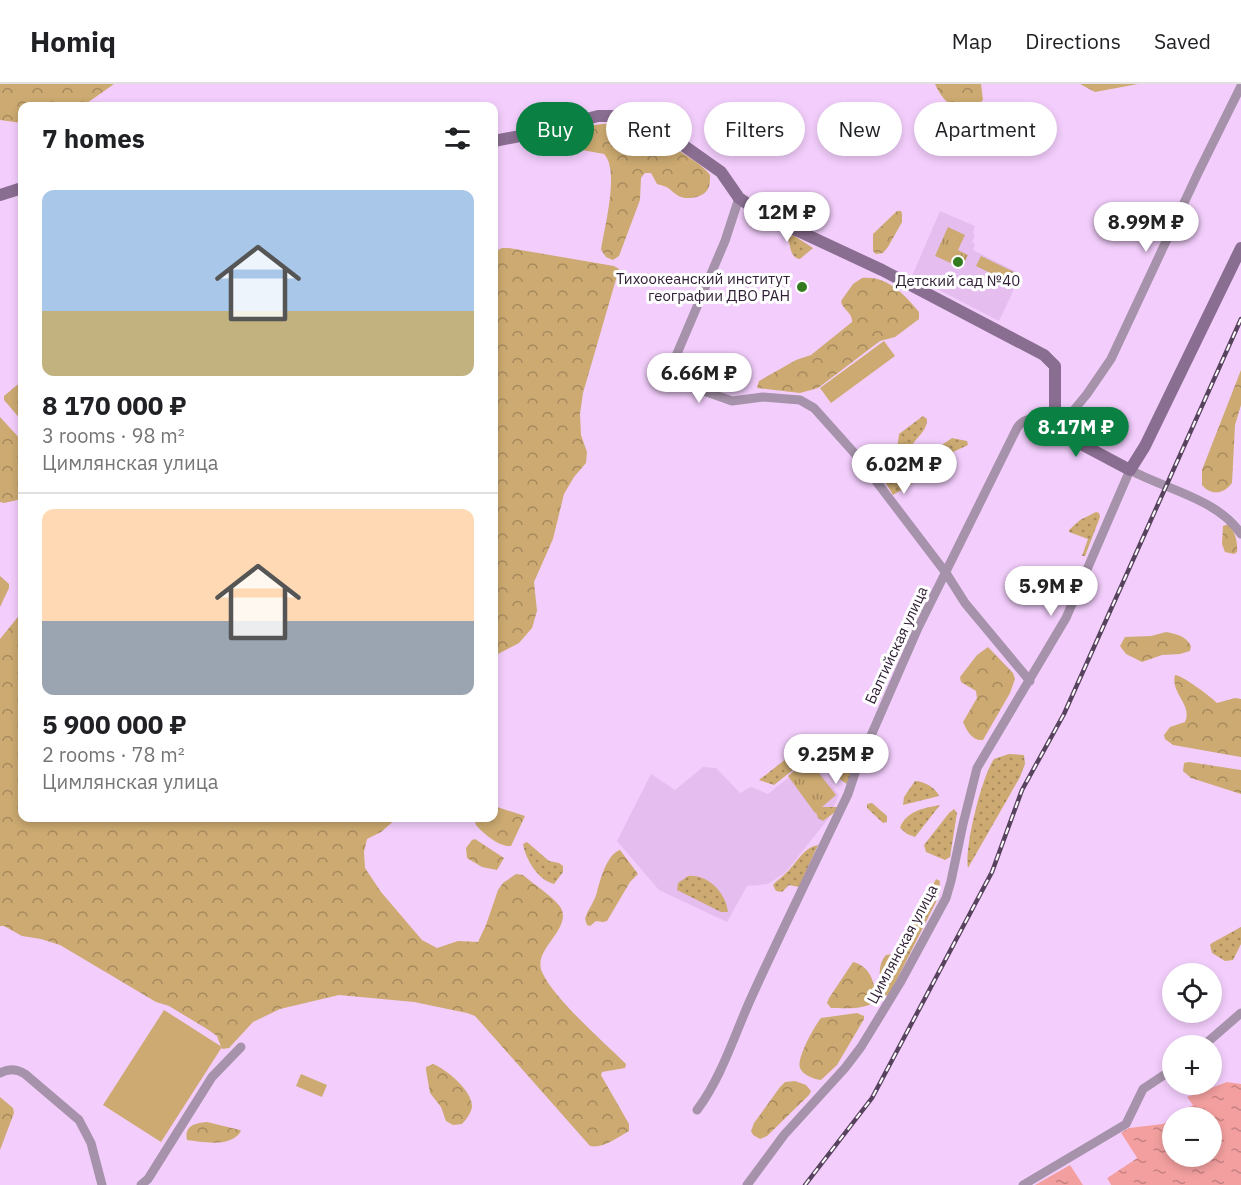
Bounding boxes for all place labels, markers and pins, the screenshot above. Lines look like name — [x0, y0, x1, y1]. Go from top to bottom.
pin: 12M ₽ — [745, 192, 829, 243]
pin: 8.99M ₽ — [1091, 202, 1201, 253]
marker: Детский сад №40 — [951, 255, 965, 269]
place label: Тихоокеанский институт географии ДВО РАН — [616, 269, 790, 305]
place label: Детский сад №40 — [896, 271, 1020, 290]
marker: Тихоокеанский институт географии ДВО РАН — [795, 280, 809, 294]
pin: 6.66M ₽ — [644, 353, 754, 404]
pin: 8.17M ₽ — [1021, 407, 1131, 458]
pin: 6.02M ₽ — [849, 444, 959, 495]
pin: 5.9M ₽ — [1002, 566, 1100, 617]
pin: 9.25M ₽ — [781, 734, 891, 785]

